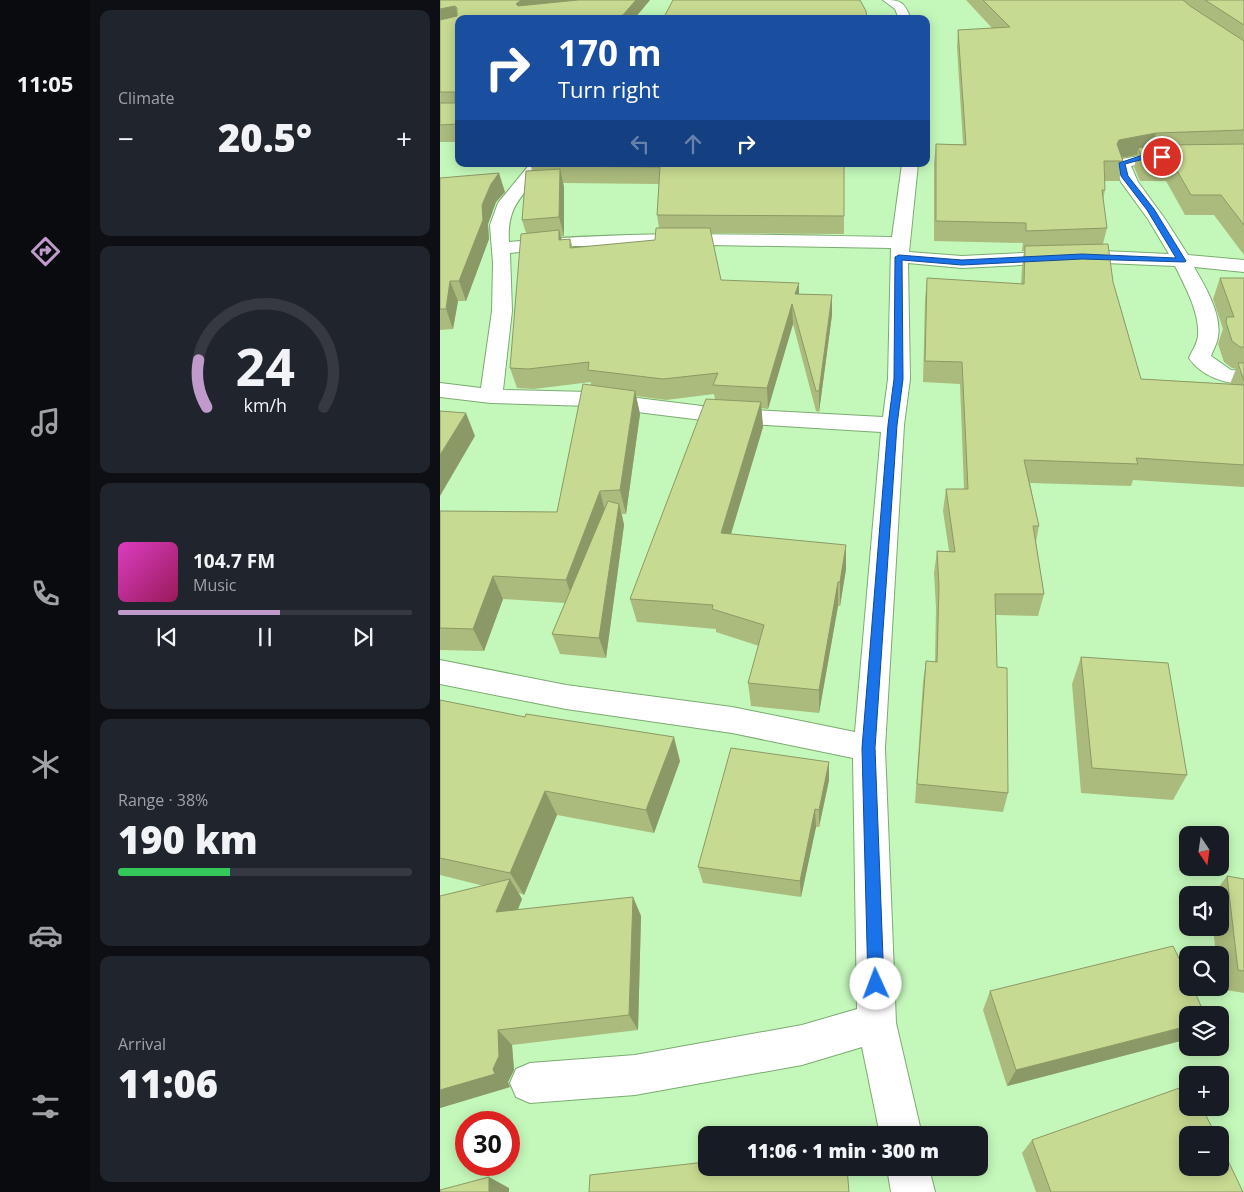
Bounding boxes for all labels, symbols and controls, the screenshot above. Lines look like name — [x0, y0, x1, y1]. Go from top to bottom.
text: 170 m — [558, 29, 662, 76]
icon: right — [475, 35, 540, 100]
text: 11:05 — [17, 68, 73, 98]
text: Turn right — [558, 74, 660, 104]
text: Climate — [118, 87, 175, 109]
text: 20.5° — [218, 111, 312, 163]
text: − — [118, 119, 134, 157]
text: + — [396, 119, 412, 157]
icon: left — [626, 130, 654, 158]
icon: ahead — [679, 130, 707, 158]
icon: right — [732, 130, 760, 158]
pin — [1141, 136, 1183, 178]
icon: arrive — [1148, 143, 1176, 171]
icon: directions — [28, 234, 63, 269]
text: 24 — [235, 330, 295, 401]
text: km/h — [243, 393, 287, 417]
icon: music — [28, 405, 63, 440]
text: 104.7 FM — [193, 548, 275, 574]
text: Music — [193, 574, 237, 596]
icon: phone — [28, 576, 63, 611]
icon: previous — [153, 623, 181, 651]
icon: pause — [251, 623, 279, 651]
icon: next — [349, 623, 377, 651]
icon: climate — [28, 747, 63, 782]
text: Range · 38% — [118, 789, 208, 811]
text: 190 km — [118, 813, 258, 865]
north arrow — [1179, 826, 1229, 876]
map controls — [1179, 826, 1229, 1176]
button: sound — [1179, 886, 1229, 936]
icon: car — [28, 918, 63, 953]
button: search — [1179, 946, 1229, 996]
position arrow — [849, 957, 901, 1009]
button: layers — [1179, 1006, 1229, 1056]
text: Arrival — [118, 1033, 166, 1055]
text: 11:06 — [118, 1057, 218, 1109]
button: + — [1179, 1066, 1229, 1116]
icon: filters — [28, 1089, 63, 1124]
speed limit sign: 30 — [455, 1111, 520, 1176]
button: − — [1179, 1126, 1229, 1176]
text: 11:06 · 1 min · 300 m — [747, 1138, 939, 1164]

